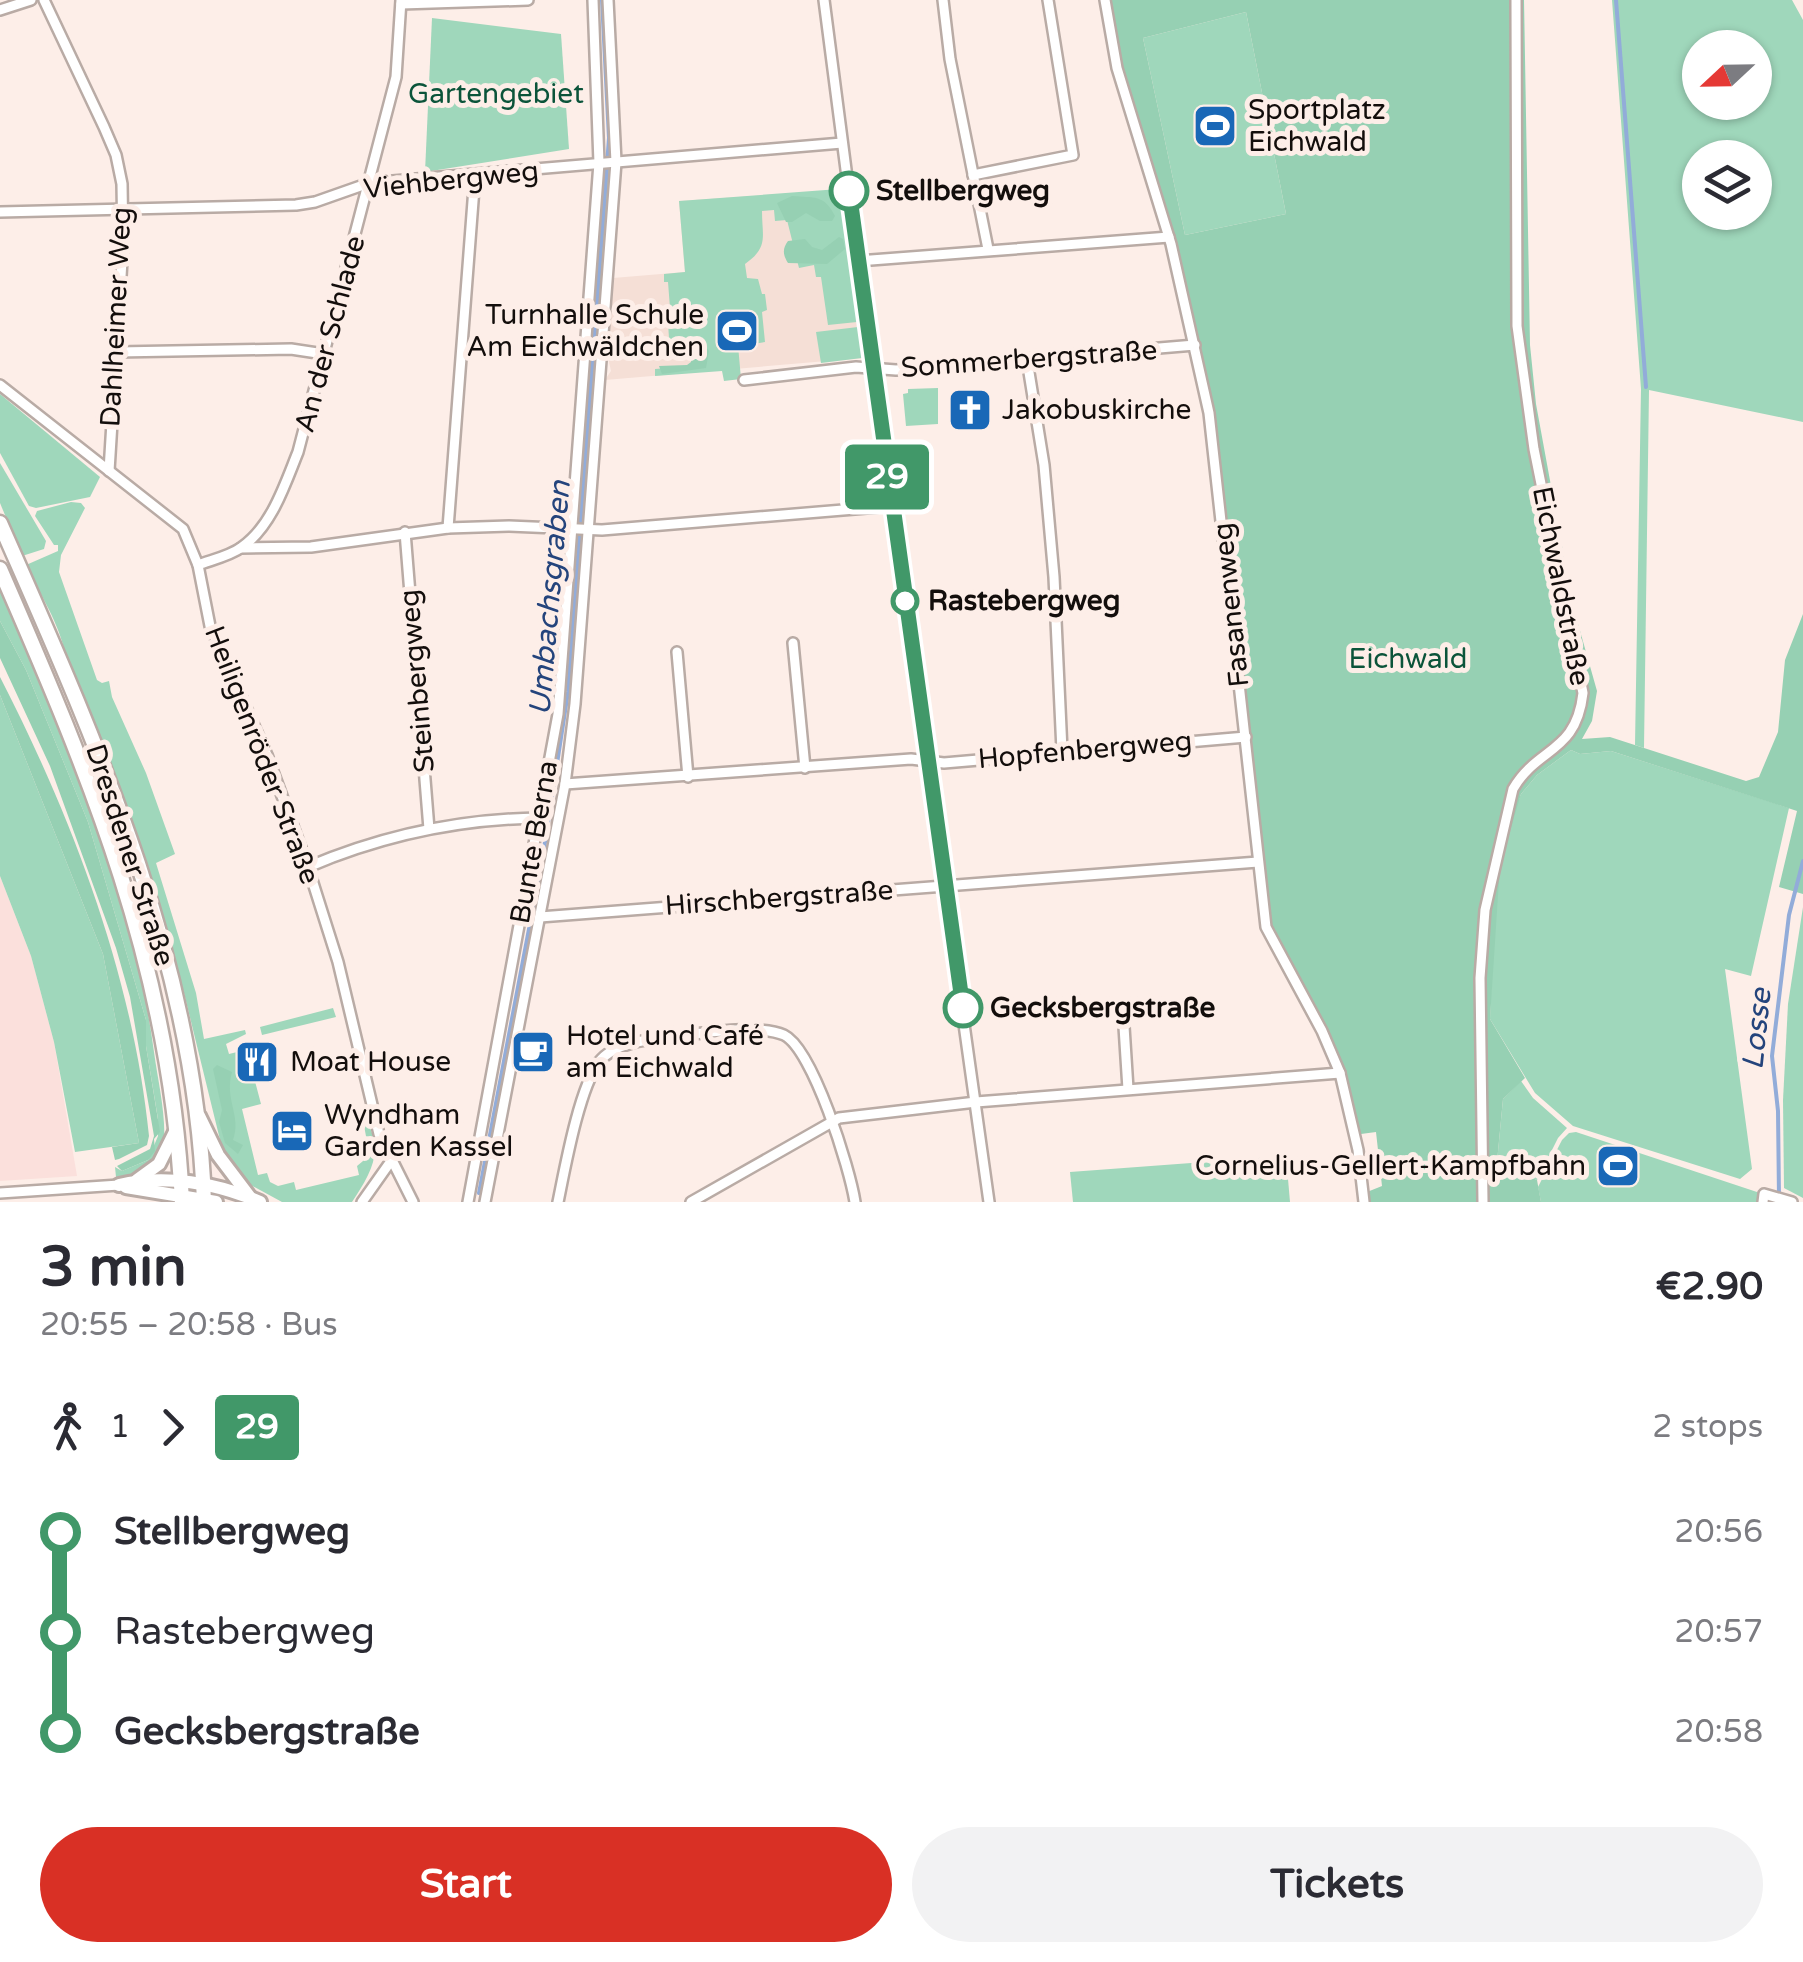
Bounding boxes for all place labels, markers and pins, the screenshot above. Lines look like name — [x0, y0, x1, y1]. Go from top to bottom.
place label: Sportplatz Eichwald — [1248, 93, 1386, 159]
sports icon: Sportplatz Eichwald — [1192, 103, 1238, 149]
marker: Stellbergweg — [830, 172, 868, 210]
place label: Stellbergweg — [876, 174, 1050, 208]
place label: Turnhalle Schule Am Eichwäldchen — [466, 298, 704, 364]
sports icon: Turnhalle Schule Am Eichwäldchen — [714, 308, 760, 354]
church icon: Jakobuskirche — [947, 387, 993, 433]
place label: Jakobuskirche — [1002, 393, 1191, 427]
place label: Rastebergweg — [928, 584, 1120, 618]
marker: Rastebergweg — [892, 588, 918, 614]
marker: Gecksbergstraße — [944, 989, 982, 1027]
place label: Gecksbergstraße — [990, 991, 1216, 1025]
place label: Hotel und Café am Eichwald — [566, 1019, 764, 1085]
cafe icon: Hotel und Café am Eichwald — [510, 1029, 556, 1075]
restaurant icon: Moat House — [234, 1039, 280, 1085]
place label: Moat House — [290, 1045, 451, 1079]
place label: Wyndham Garden Kassel — [324, 1098, 513, 1164]
hotel icon: Wyndham Garden Kassel — [269, 1108, 315, 1154]
sports icon: Cornelius-Gellert-Kampfbahn — [1595, 1143, 1641, 1189]
place label: Cornelius-Gellert-Kampfbahn — [1195, 1149, 1586, 1183]

